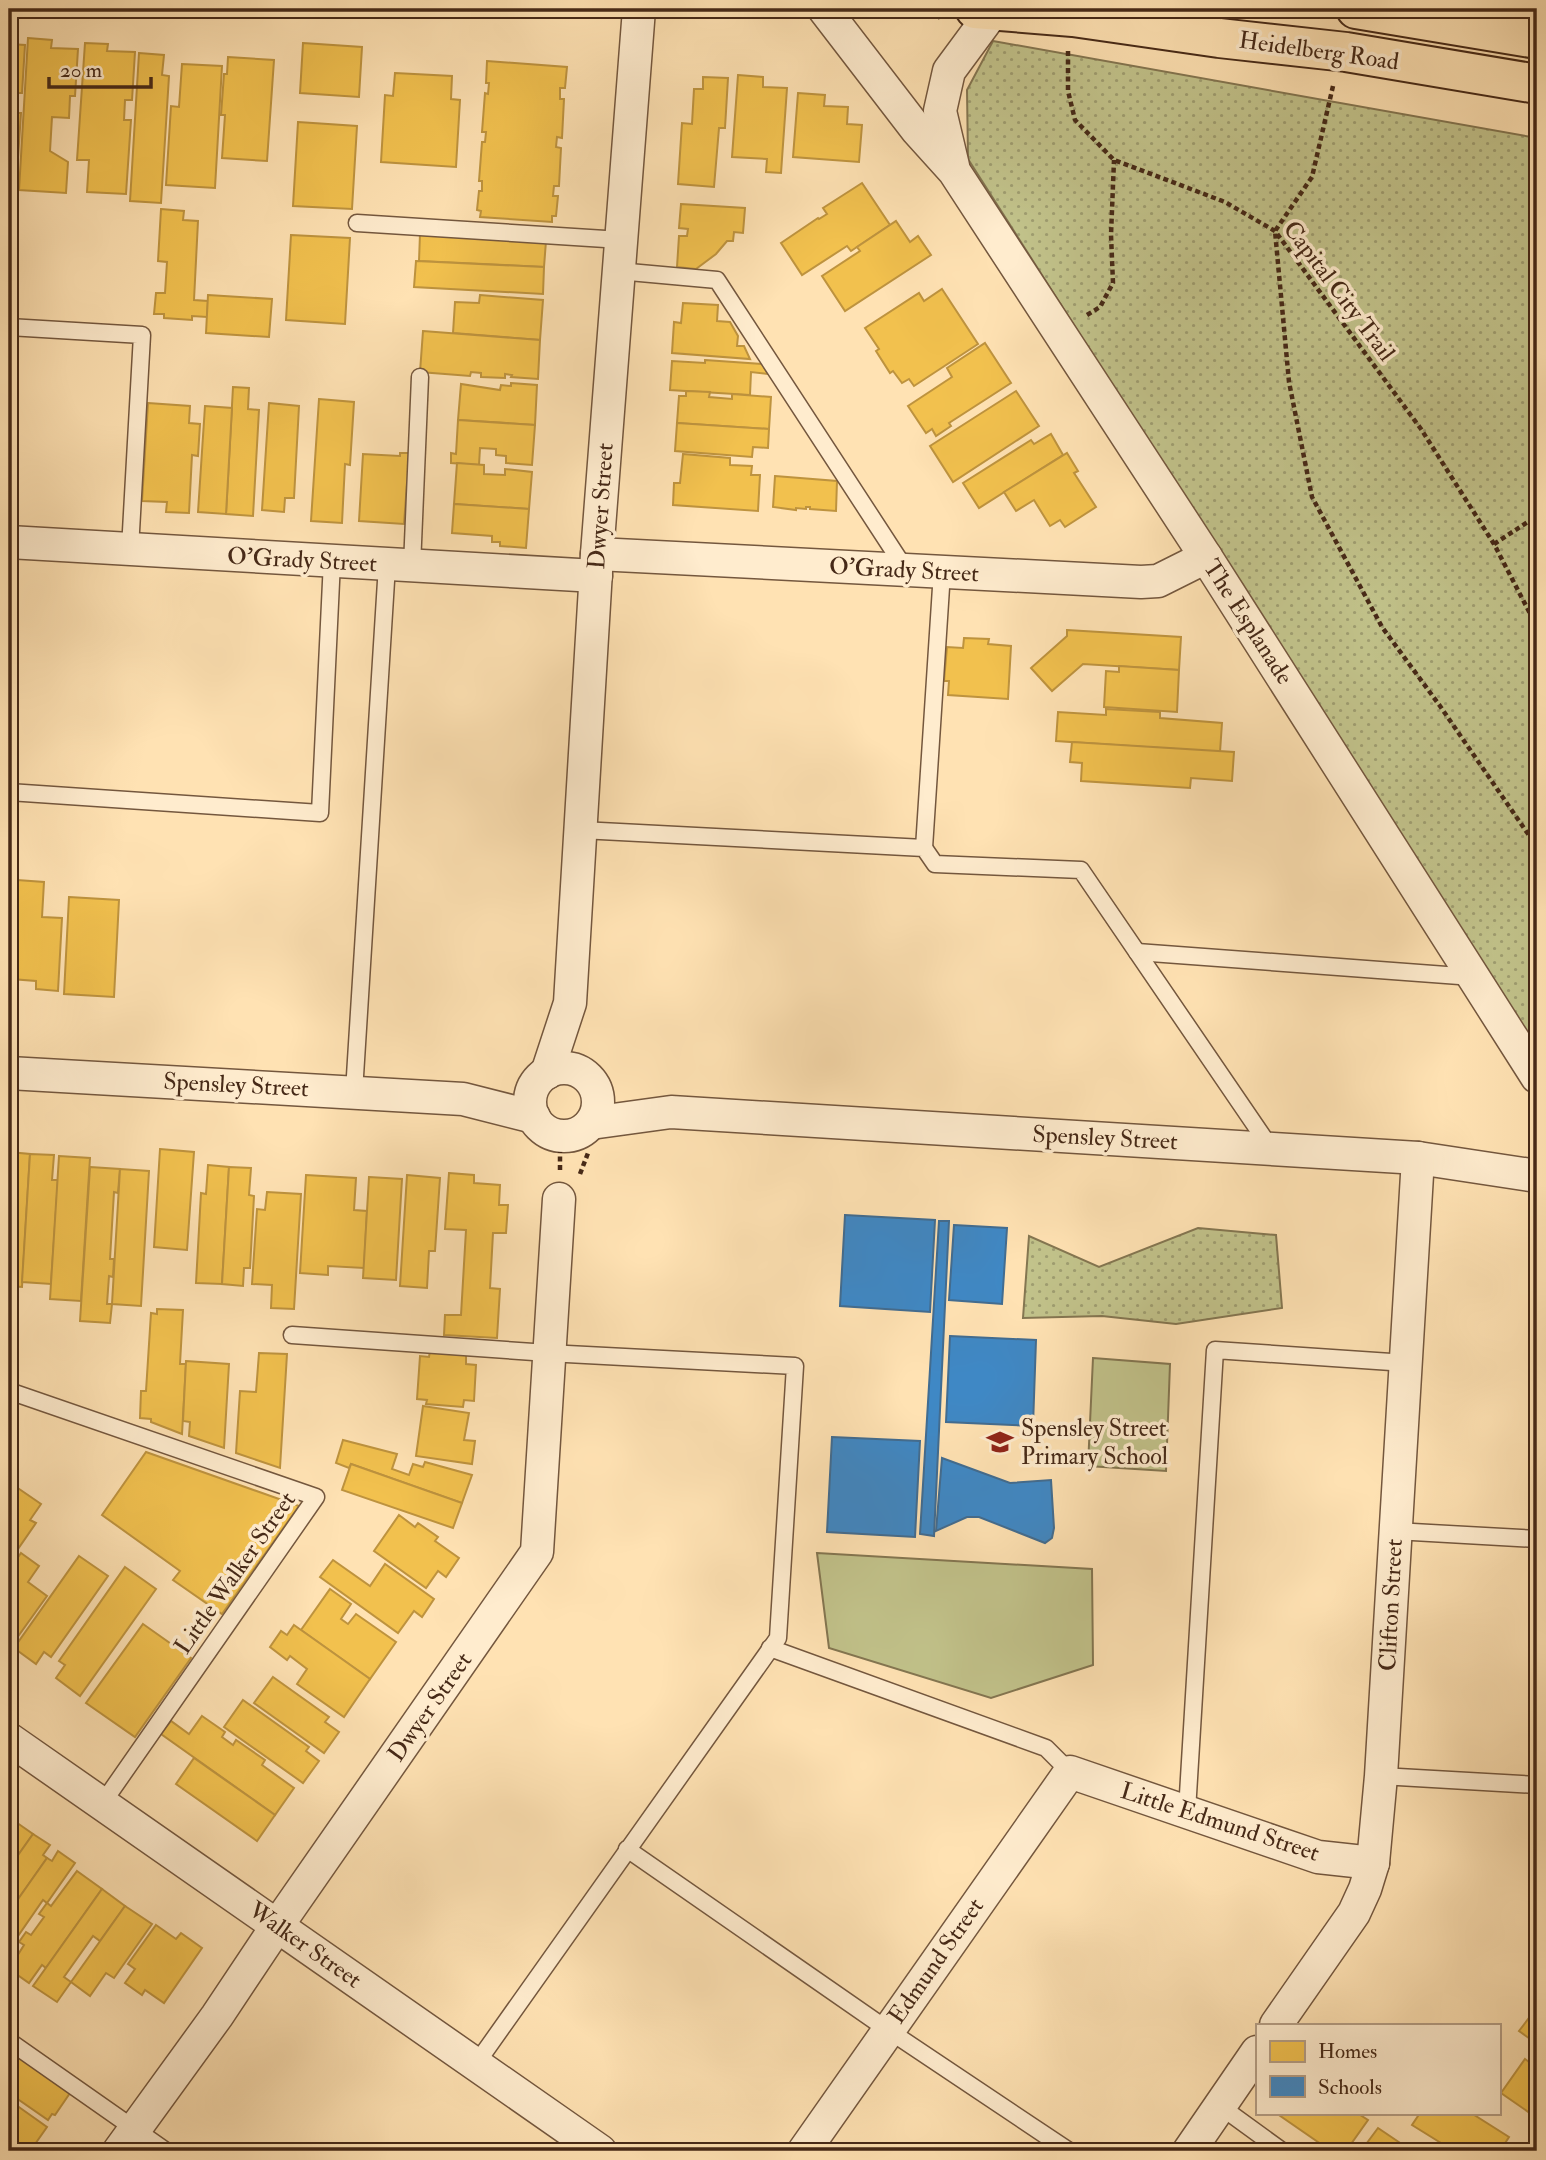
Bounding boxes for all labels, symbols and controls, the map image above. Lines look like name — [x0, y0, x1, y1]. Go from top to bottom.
street label: Heidelberg Road — [1237, 24, 1401, 78]
scale bar — [49, 46, 150, 90]
text: 20 m — [60, 57, 102, 84]
street label: Capital City Trail — [1276, 215, 1402, 367]
street label: Dwyer Street — [581, 442, 621, 570]
street label: O'Grady Street — [226, 541, 378, 579]
street label: O'Grady Street — [828, 551, 980, 589]
street label: The Esplanade — [1196, 554, 1300, 690]
street label: Spensley Street — [162, 1066, 310, 1104]
street label: Spensley Street — [1031, 1119, 1179, 1157]
place label: Spensley Street Primary School — [1021, 1413, 1168, 1472]
school or university icon: Spensley Street Primary School — [985, 1427, 1015, 1457]
street label: Little Walker Street — [167, 1485, 303, 1660]
street label: Clifton Street — [1372, 1538, 1410, 1672]
street label: Dwyer Street — [381, 1646, 479, 1768]
street label: Little Edmund Street — [1117, 1775, 1324, 1869]
street label: Edmund Street — [881, 1892, 991, 2030]
street label: Walker Street — [242, 1894, 368, 1995]
legend — [1256, 2024, 1500, 2114]
text: Homes — [1318, 2038, 1377, 2065]
text: Schools — [1318, 2074, 1382, 2101]

